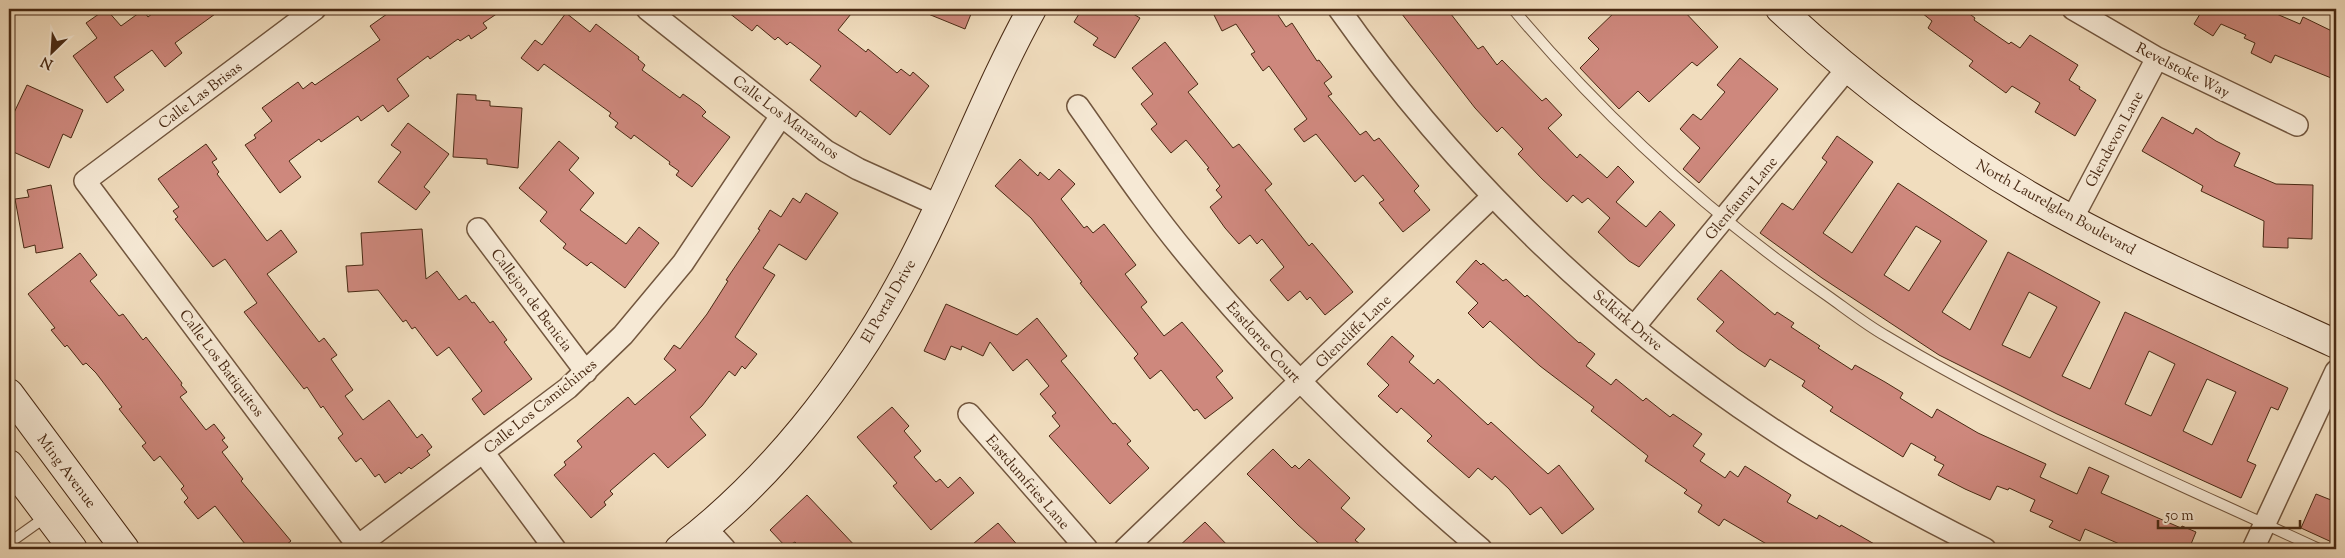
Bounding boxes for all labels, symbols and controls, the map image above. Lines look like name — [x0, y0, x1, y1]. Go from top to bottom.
north arrow — [28, 28, 78, 78]
street label: Revelstoke Way — [2132, 39, 2233, 104]
text: N — [38, 51, 57, 73]
street label: Calle Las Brisas — [155, 58, 247, 135]
street label: Calle Los Manzanos — [727, 71, 843, 165]
street label: Glendevon Lane — [2081, 88, 2150, 192]
street label: Glenfauna Lane — [1701, 153, 1783, 245]
street label: North Laurelglen Boulevard — [1972, 156, 2139, 261]
street label: Callejon de Benicia — [485, 245, 577, 357]
street label: El Portal Drive — [857, 256, 922, 348]
street label: Selkirk Drive — [1588, 286, 1667, 357]
street label: Glencliffe Lane — [1312, 291, 1397, 374]
street label: Eastlorne Court — [1221, 298, 1305, 388]
street label: Calle Los Batiquitos — [173, 306, 268, 422]
street label: Calle Los Camichines — [480, 355, 602, 459]
street label: Ming Avenue — [31, 431, 100, 513]
street label: Eastdumfries Lane — [980, 431, 1074, 535]
scale bar — [2158, 498, 2300, 530]
text: 50 m — [2164, 506, 2194, 527]

